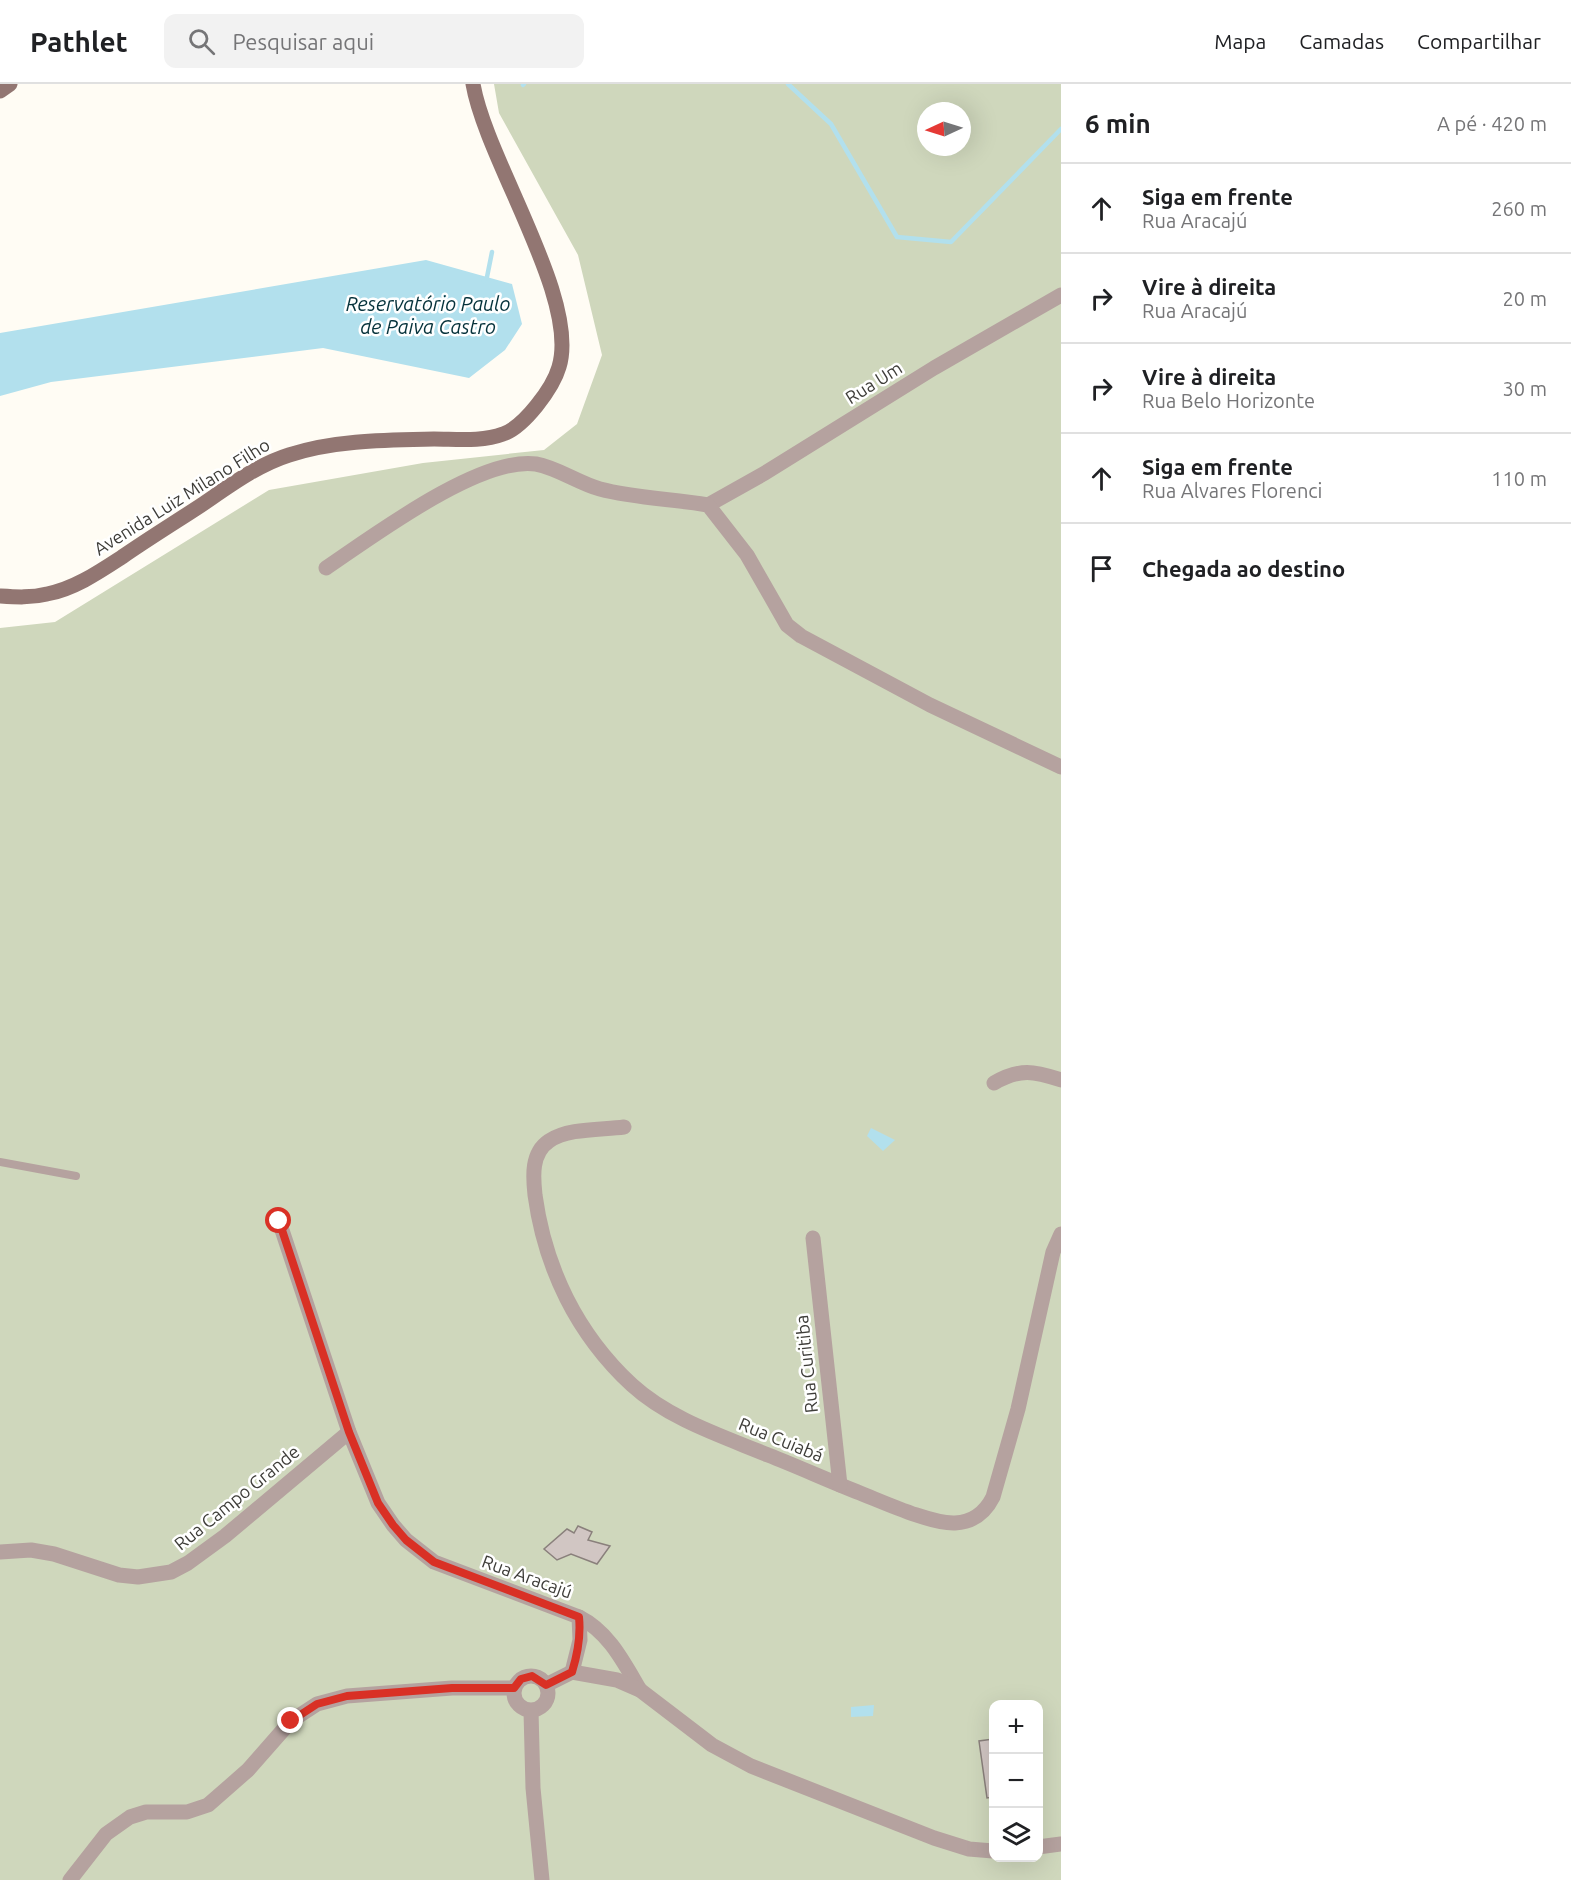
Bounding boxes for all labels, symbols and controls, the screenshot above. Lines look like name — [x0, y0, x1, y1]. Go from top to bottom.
search box — [164, 14, 584, 68]
icon: search — [185, 25, 218, 58]
text: Pathlet — [30, 26, 128, 57]
text: Pesquisar aqui — [233, 29, 374, 54]
text: Mapa — [1214, 29, 1266, 53]
text: Camadas — [1299, 29, 1384, 53]
text: Compartilhar — [1417, 29, 1541, 53]
north arrow — [917, 102, 971, 156]
text: 6 min — [1085, 109, 1151, 138]
text: A pé · 420 m — [1437, 112, 1547, 135]
text: Siga em frente — [1142, 184, 1293, 209]
icon: ahead — [1085, 192, 1118, 225]
text: 260 m — [1491, 197, 1547, 220]
text: Rua Aracajú — [1142, 209, 1247, 232]
text: Vire à direita — [1142, 274, 1276, 299]
icon: right — [1085, 282, 1118, 315]
text: 20 m — [1503, 287, 1547, 310]
water label: Reservatório Paulo de Paiva Castro — [346, 292, 511, 338]
text: Rua Aracajú — [1142, 299, 1247, 322]
street label: Rua Um — [842, 357, 905, 407]
text: Vire à direita — [1142, 364, 1276, 389]
icon: right — [1085, 372, 1118, 405]
text: 30 m — [1503, 377, 1547, 400]
text: Rua Belo Horizonte — [1142, 389, 1315, 412]
street label: Avenida Luiz Milano Filho — [90, 434, 273, 558]
text: Siga em frente — [1142, 454, 1293, 479]
icon: ahead — [1085, 462, 1118, 495]
text: 110 m — [1491, 467, 1547, 490]
text: Rua Alvares Florenci — [1142, 479, 1322, 502]
icon: arrive — [1085, 552, 1118, 585]
text: Chegada ao destino — [1142, 556, 1345, 581]
route start — [265, 1207, 291, 1233]
street label: Rua Curitiba — [791, 1314, 821, 1414]
street label: Rua Cuiabá — [736, 1413, 827, 1465]
street label: Rua Campo Grande — [170, 1441, 303, 1554]
street label: Rua Aracajú — [479, 1550, 575, 1602]
map controls — [989, 1700, 1043, 1862]
button: + — [989, 1700, 1043, 1754]
route end — [277, 1707, 303, 1733]
button: − — [989, 1754, 1043, 1808]
button: layers — [989, 1808, 1043, 1862]

